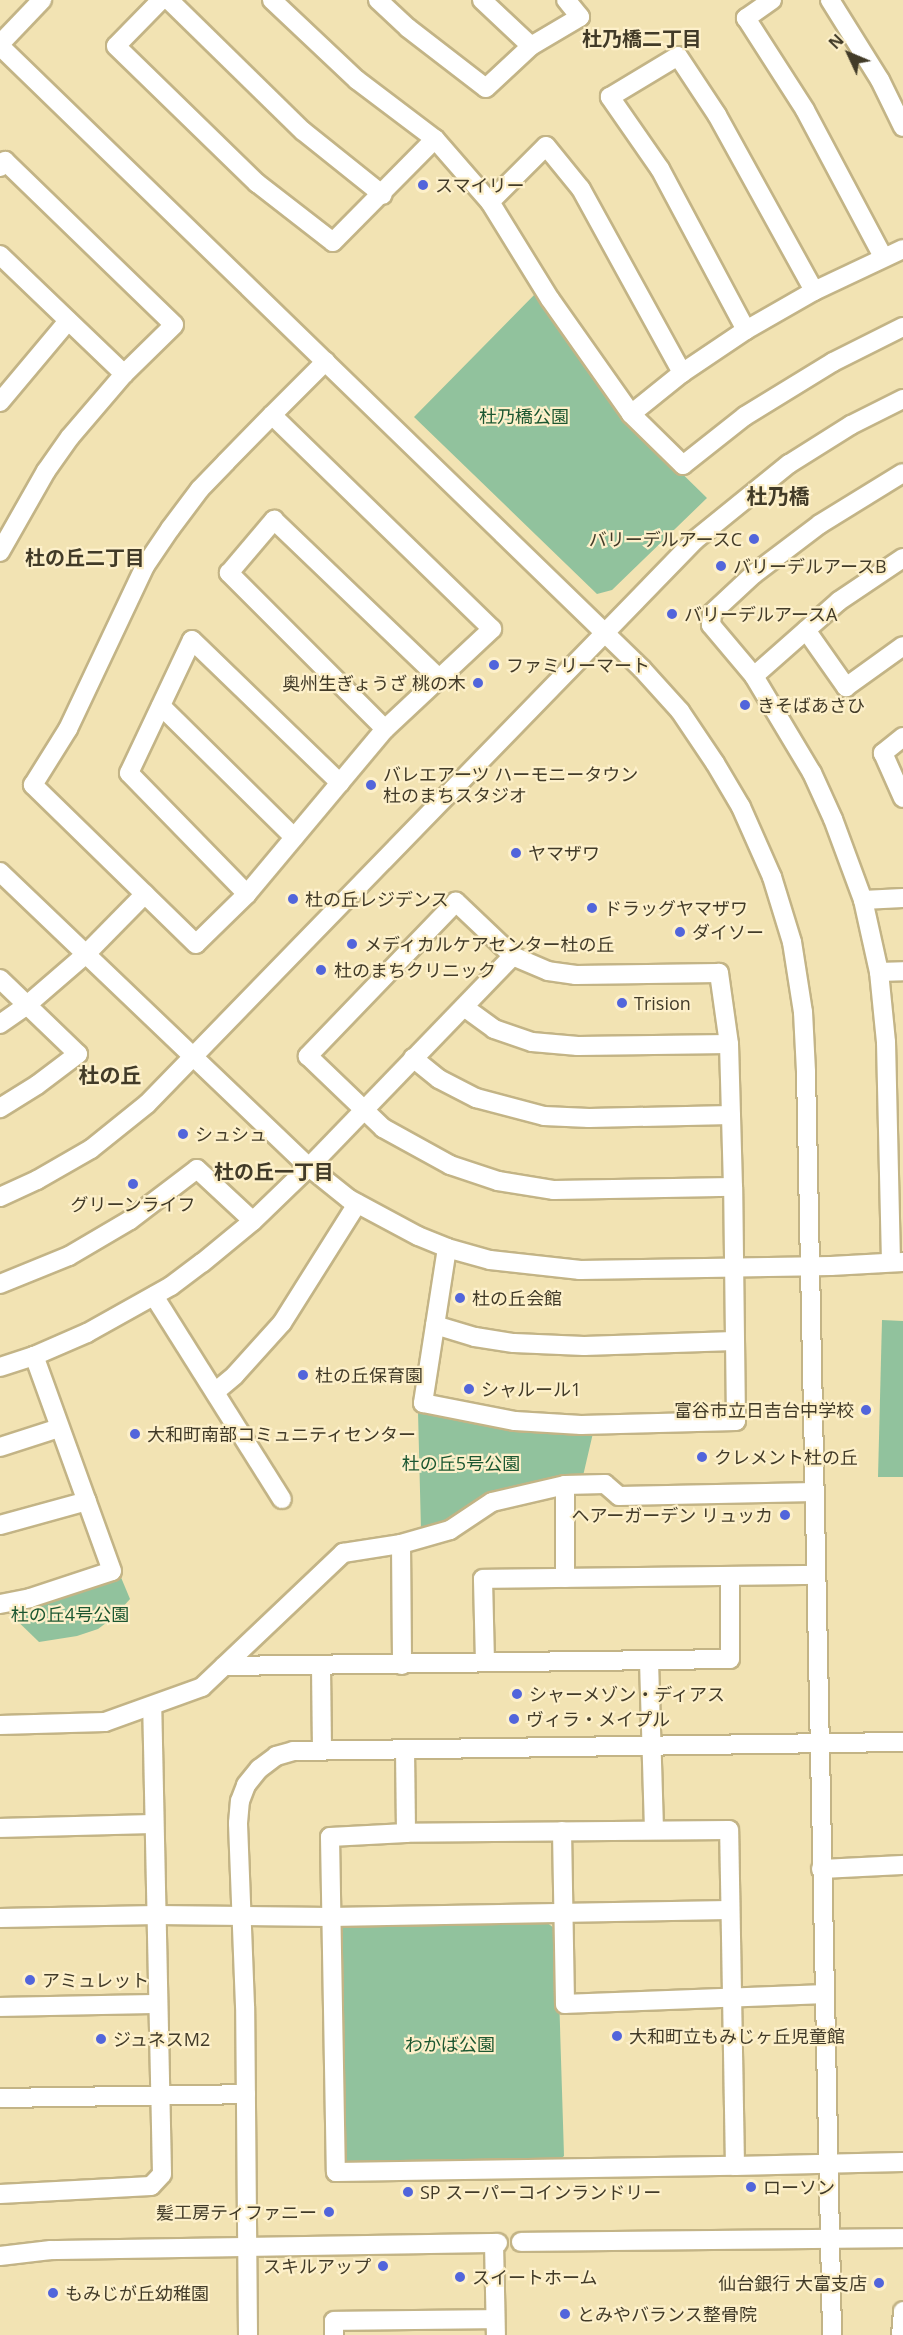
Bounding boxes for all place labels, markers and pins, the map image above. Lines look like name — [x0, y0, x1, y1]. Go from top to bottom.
place label: スマイリー — [435, 174, 525, 196]
marker: スマイリー — [416, 178, 430, 192]
place label: バリーデルアースC — [588, 528, 742, 550]
marker: バリーデルアースC — [747, 532, 761, 546]
place label: バリーデルアースB — [733, 555, 888, 577]
marker: バリーデルアースB — [714, 559, 728, 573]
place label: バリーデルアースA — [684, 603, 838, 625]
marker: バリーデルアースA — [665, 607, 679, 621]
place label: ファミリーマート — [506, 654, 650, 676]
marker: ファミリーマート — [487, 658, 501, 672]
place label: 奥州生ぎょうざ 桃の木 — [281, 672, 466, 694]
marker: 奥州生ぎょうざ 桃の木 — [471, 676, 485, 690]
place label: きそばあさひ — [757, 694, 865, 716]
marker: きそばあさひ — [738, 698, 752, 712]
place label: バレエアーツ ハーモニータウン 杜のまちスタジオ — [383, 764, 639, 806]
marker: バレエアーツ ハーモニータウン 杜のまちスタジオ — [364, 778, 378, 792]
place label: ヤマザワ — [528, 842, 600, 864]
marker: ヤマザワ — [509, 846, 523, 860]
place label: 杜の丘レジデンス — [305, 888, 449, 910]
marker: 杜の丘レジデンス — [286, 892, 300, 906]
place label: ドラッグヤマザワ — [604, 897, 748, 919]
marker: ドラッグヤマザワ — [585, 901, 599, 915]
place label: ダイソー — [692, 921, 764, 943]
marker: ダイソー — [673, 925, 687, 939]
place label: メディカルケアセンター杜の丘 — [364, 933, 616, 955]
marker: メディカルケアセンター杜の丘 — [345, 937, 359, 951]
place label: 杜のまちクリニック — [334, 959, 496, 981]
marker: 杜のまちクリニック — [312, 961, 330, 979]
place label: Trision — [634, 992, 691, 1014]
marker: Trision — [615, 996, 629, 1010]
place label: シュシュ — [195, 1123, 267, 1145]
marker: シュシュ — [176, 1127, 190, 1141]
marker: グリーンライフ — [126, 1177, 140, 1191]
place label: グリーンライフ — [70, 1193, 196, 1215]
place label: 杜の丘会館 — [472, 1287, 562, 1309]
marker: 杜の丘会館 — [453, 1291, 467, 1305]
place label: 杜の丘保育園 — [315, 1364, 423, 1386]
marker: 杜の丘保育園 — [296, 1368, 310, 1382]
place label: シャルール1 — [481, 1378, 581, 1400]
marker: シャルール1 — [462, 1382, 476, 1396]
place label: 富谷市立日吉台中学校 — [674, 1399, 854, 1421]
marker: 富谷市立日吉台中学校 — [859, 1403, 873, 1417]
place label: 大和町南部コミュニティセンター — [147, 1423, 417, 1445]
marker: 大和町南部コミュニティセンター — [128, 1427, 142, 1441]
place label: クレメント杜の丘 — [714, 1446, 858, 1468]
marker: クレメント杜の丘 — [695, 1450, 709, 1464]
place label: ヘアーガーデン リュッカ — [571, 1504, 773, 1526]
marker: ヘアーガーデン リュッカ — [778, 1508, 792, 1522]
place label: シャーメゾン・ディアス — [529, 1683, 727, 1705]
marker: シャーメゾン・ディアス — [510, 1687, 524, 1701]
place label: ヴィラ・メイプル — [526, 1708, 670, 1730]
marker: ヴィラ・メイプル — [507, 1712, 521, 1726]
place label: アミュレット — [42, 1969, 150, 1991]
marker: アミュレット — [23, 1973, 37, 1987]
place label: 大和町立もみじヶ丘児童館 — [629, 2025, 845, 2047]
place label: ジュネスM2 — [113, 2028, 211, 2050]
marker: 大和町立もみじヶ丘児童館 — [610, 2029, 624, 2043]
marker: ジュネスM2 — [94, 2032, 108, 2046]
place label: ローソン — [763, 2176, 835, 2198]
marker: ローソン — [744, 2180, 758, 2194]
place label: SP スーパーコインランドリー — [420, 2181, 661, 2203]
marker: SP スーパーコインランドリー — [401, 2185, 415, 2199]
place label: 髪工房ティファニー — [155, 2201, 317, 2223]
marker: 髪工房ティファニー — [322, 2205, 336, 2219]
place label: スキルアップ — [263, 2255, 371, 2277]
marker: スキルアップ — [376, 2259, 390, 2273]
place label: スイートホーム — [472, 2266, 598, 2288]
marker: スイートホーム — [453, 2270, 467, 2284]
place label: 仙台銀行 大富支店 — [718, 2272, 867, 2294]
marker: 仙台銀行 大富支店 — [872, 2276, 886, 2290]
place label: もみじが丘幼稚園 — [65, 2282, 209, 2304]
marker: もみじが丘幼稚園 — [46, 2286, 60, 2300]
place label: とみやバランス整骨院 — [577, 2303, 757, 2325]
marker: とみやバランス整骨院 — [558, 2307, 572, 2321]

